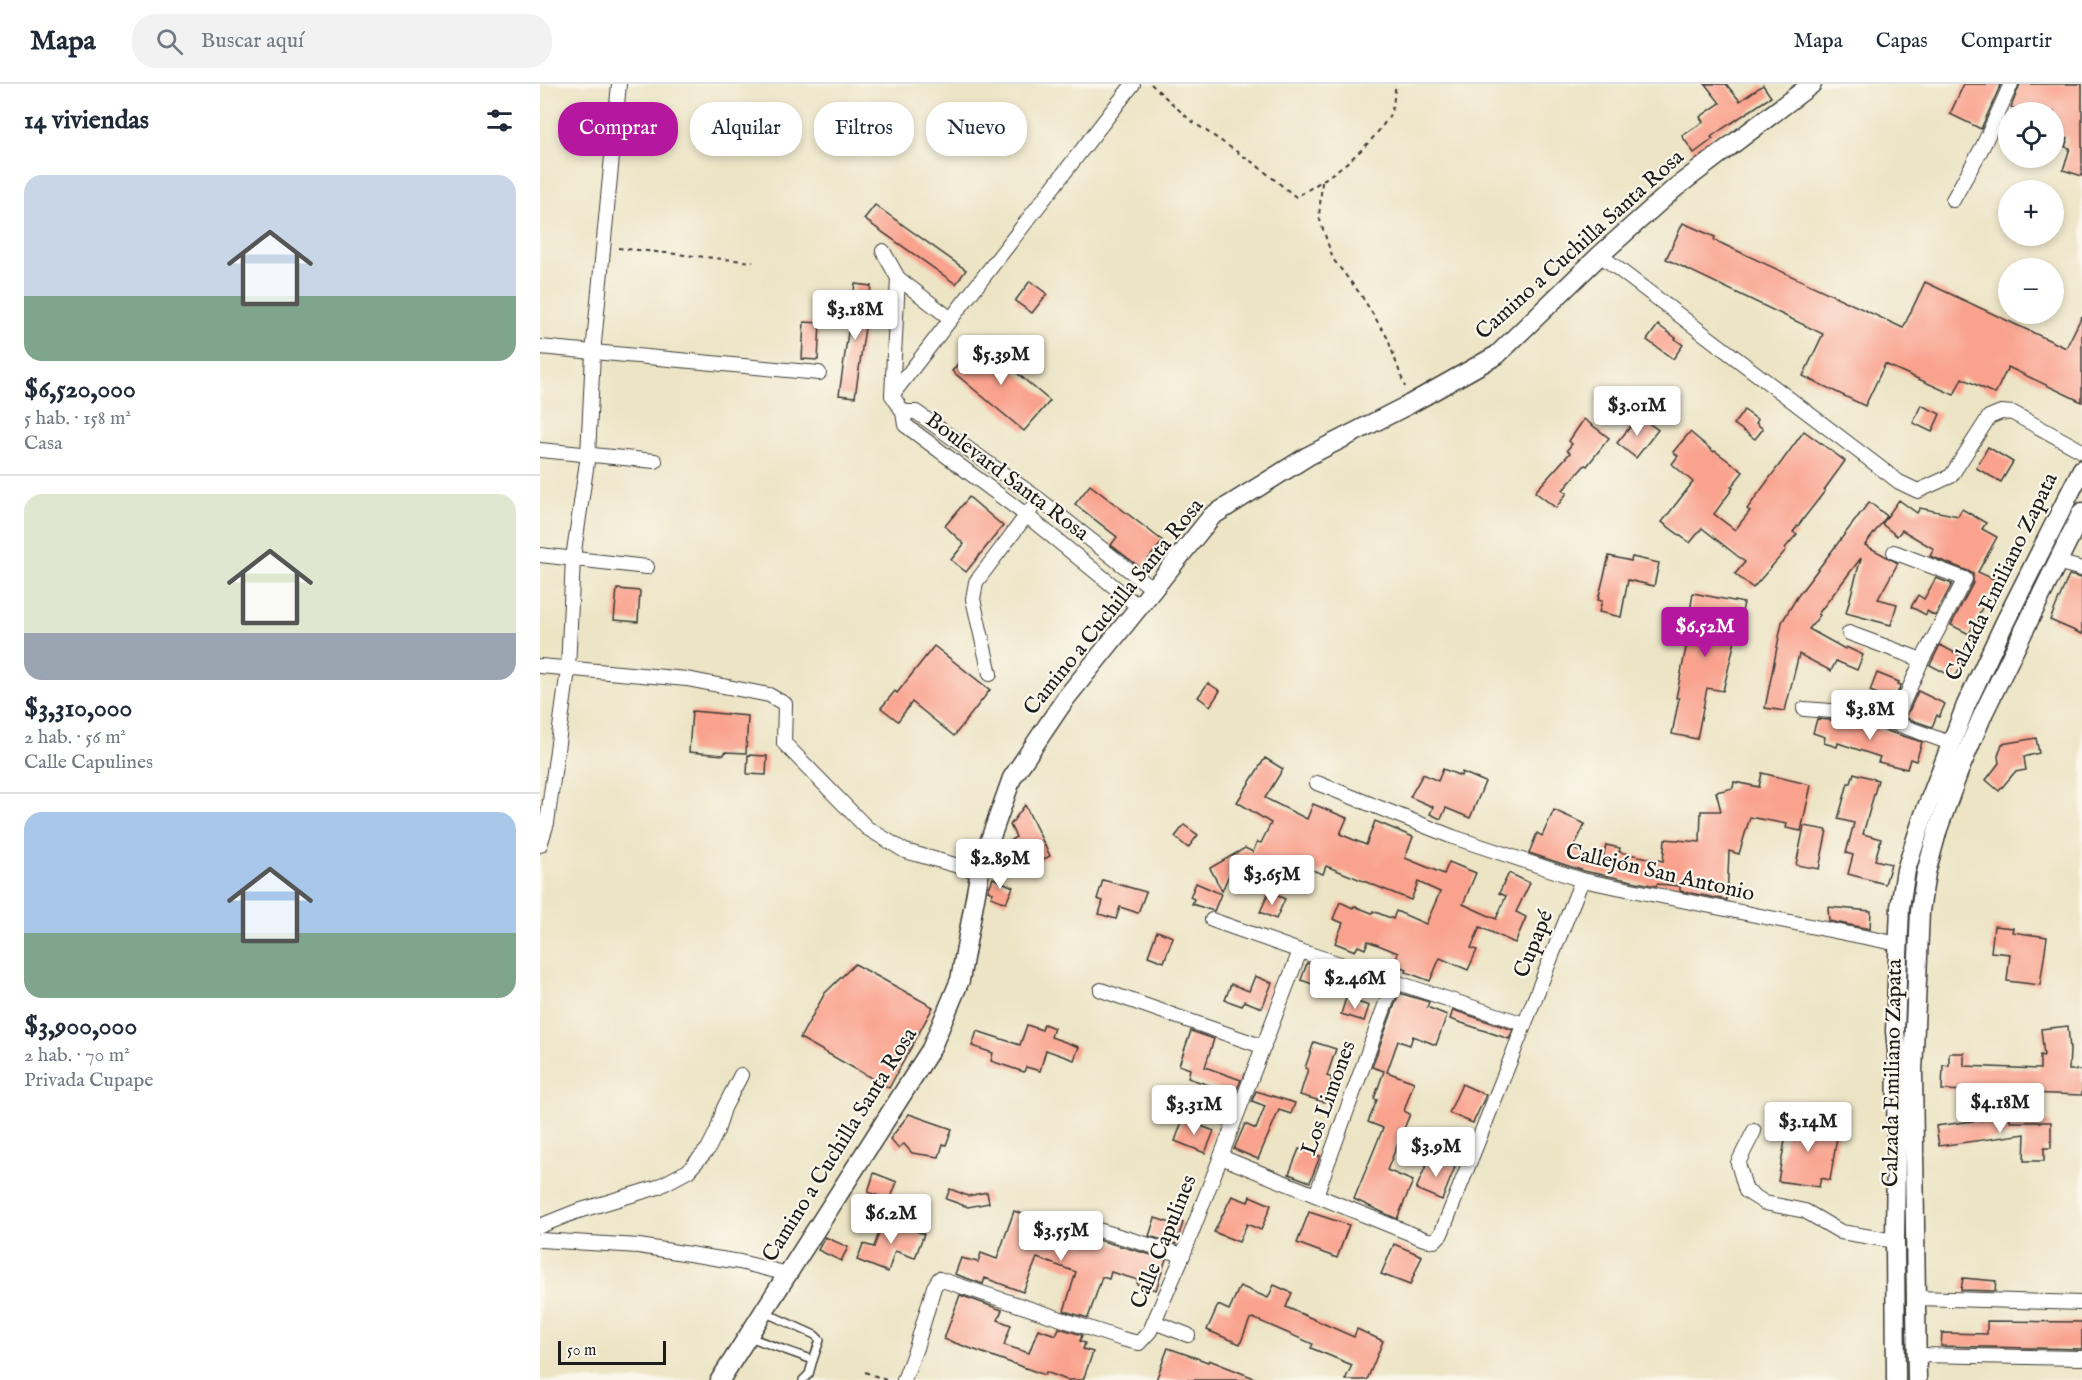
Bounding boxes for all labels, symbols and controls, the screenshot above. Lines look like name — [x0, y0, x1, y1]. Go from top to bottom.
search box — [132, 14, 552, 68]
text: Mapa — [30, 24, 96, 59]
icon: search — [153, 25, 186, 58]
text: Buscar aquí — [201, 27, 304, 55]
text: Mapa — [1794, 28, 1843, 55]
text: Capas — [1876, 28, 1928, 55]
text: Compartir — [1961, 28, 2052, 55]
chip: Comprar — [558, 102, 678, 156]
chip: Alquilar — [690, 102, 802, 156]
chip: Filtros — [814, 102, 914, 156]
chip: Nuevo — [926, 102, 1027, 156]
map controls — [1998, 102, 2064, 324]
button: locate — [1998, 102, 2064, 168]
text: 14 viviendas — [24, 104, 149, 137]
icon: filters — [483, 104, 516, 137]
street label: Camino a Cuchilla Santa Rosa — [1470, 143, 1691, 346]
button: + — [1998, 180, 2064, 246]
icon: home — [216, 214, 324, 322]
button: − — [1998, 258, 2064, 324]
pin: $3.18M — [806, 290, 904, 341]
text: $3.18M — [827, 297, 883, 322]
pin: $5.39M — [952, 335, 1050, 386]
text: $5.39M — [972, 342, 1030, 367]
text: $6,520,000 — [24, 373, 136, 406]
pin: $3.01M — [1588, 386, 1686, 437]
text: $3.01M — [1608, 393, 1666, 418]
text: 5 hab. · 158 m² — [24, 406, 131, 431]
street label: Boulevard Santa Rosa — [920, 406, 1095, 548]
text: Casa — [24, 431, 63, 456]
street label: Calzada Emiliano Zapata — [1939, 468, 2065, 686]
street label: Camino a Cuchilla Santa Rosa — [1018, 492, 1211, 721]
icon: home — [216, 533, 324, 641]
pin: $6.52M — [1656, 607, 1754, 658]
text: $6.52M — [1675, 614, 1735, 639]
pin: $3.8M — [1828, 690, 1912, 741]
text: $3,310,000 — [24, 692, 132, 725]
text: $3.8M — [1845, 697, 1895, 722]
text: 2 hab. · 56 m² — [24, 725, 126, 750]
text: Calle Capulines — [24, 750, 153, 775]
street label: Callejón San Antonio — [1563, 838, 1757, 908]
pin: $2.89M — [951, 839, 1049, 890]
text: $2.89M — [970, 846, 1030, 871]
icon: home — [216, 851, 324, 959]
pin: $3.65M — [1223, 855, 1321, 906]
text: $3.65M — [1243, 862, 1301, 887]
street label: Cupapé — [1508, 906, 1560, 982]
street label: Calzada Emiliano Zapata — [1877, 958, 1909, 1187]
pin: $2.46M — [1306, 959, 1404, 1010]
text: $2.46M — [1324, 966, 1386, 991]
text: $3,900,000 — [24, 1010, 137, 1043]
street label: Camino a Cuchilla Santa Rosa — [756, 1022, 924, 1267]
street label: Los Limones — [1295, 1037, 1363, 1159]
text: 2 hab. · 70 m² — [24, 1043, 130, 1068]
text: Privada Cupape — [24, 1068, 153, 1093]
pin: $4.18M — [1951, 1083, 2049, 1134]
pin: $3.31M — [1145, 1085, 1243, 1136]
text: $4.18M — [1970, 1090, 2030, 1115]
text: $3.31M — [1166, 1092, 1222, 1117]
pin: $3.14M — [1759, 1102, 1857, 1153]
text: $3.14M — [1779, 1109, 1837, 1134]
pin: $3.9M — [1394, 1127, 1478, 1178]
text: $3.9M — [1411, 1134, 1461, 1159]
street label: Calle Capulines — [1124, 1171, 1204, 1313]
pin: $6.2M — [849, 1194, 933, 1245]
text: $6.2M — [865, 1201, 917, 1226]
pin: $3.55M — [1012, 1211, 1110, 1262]
text: $3.55M — [1033, 1218, 1089, 1243]
scale bar — [558, 1338, 666, 1366]
text: 50 m — [567, 1341, 596, 1361]

